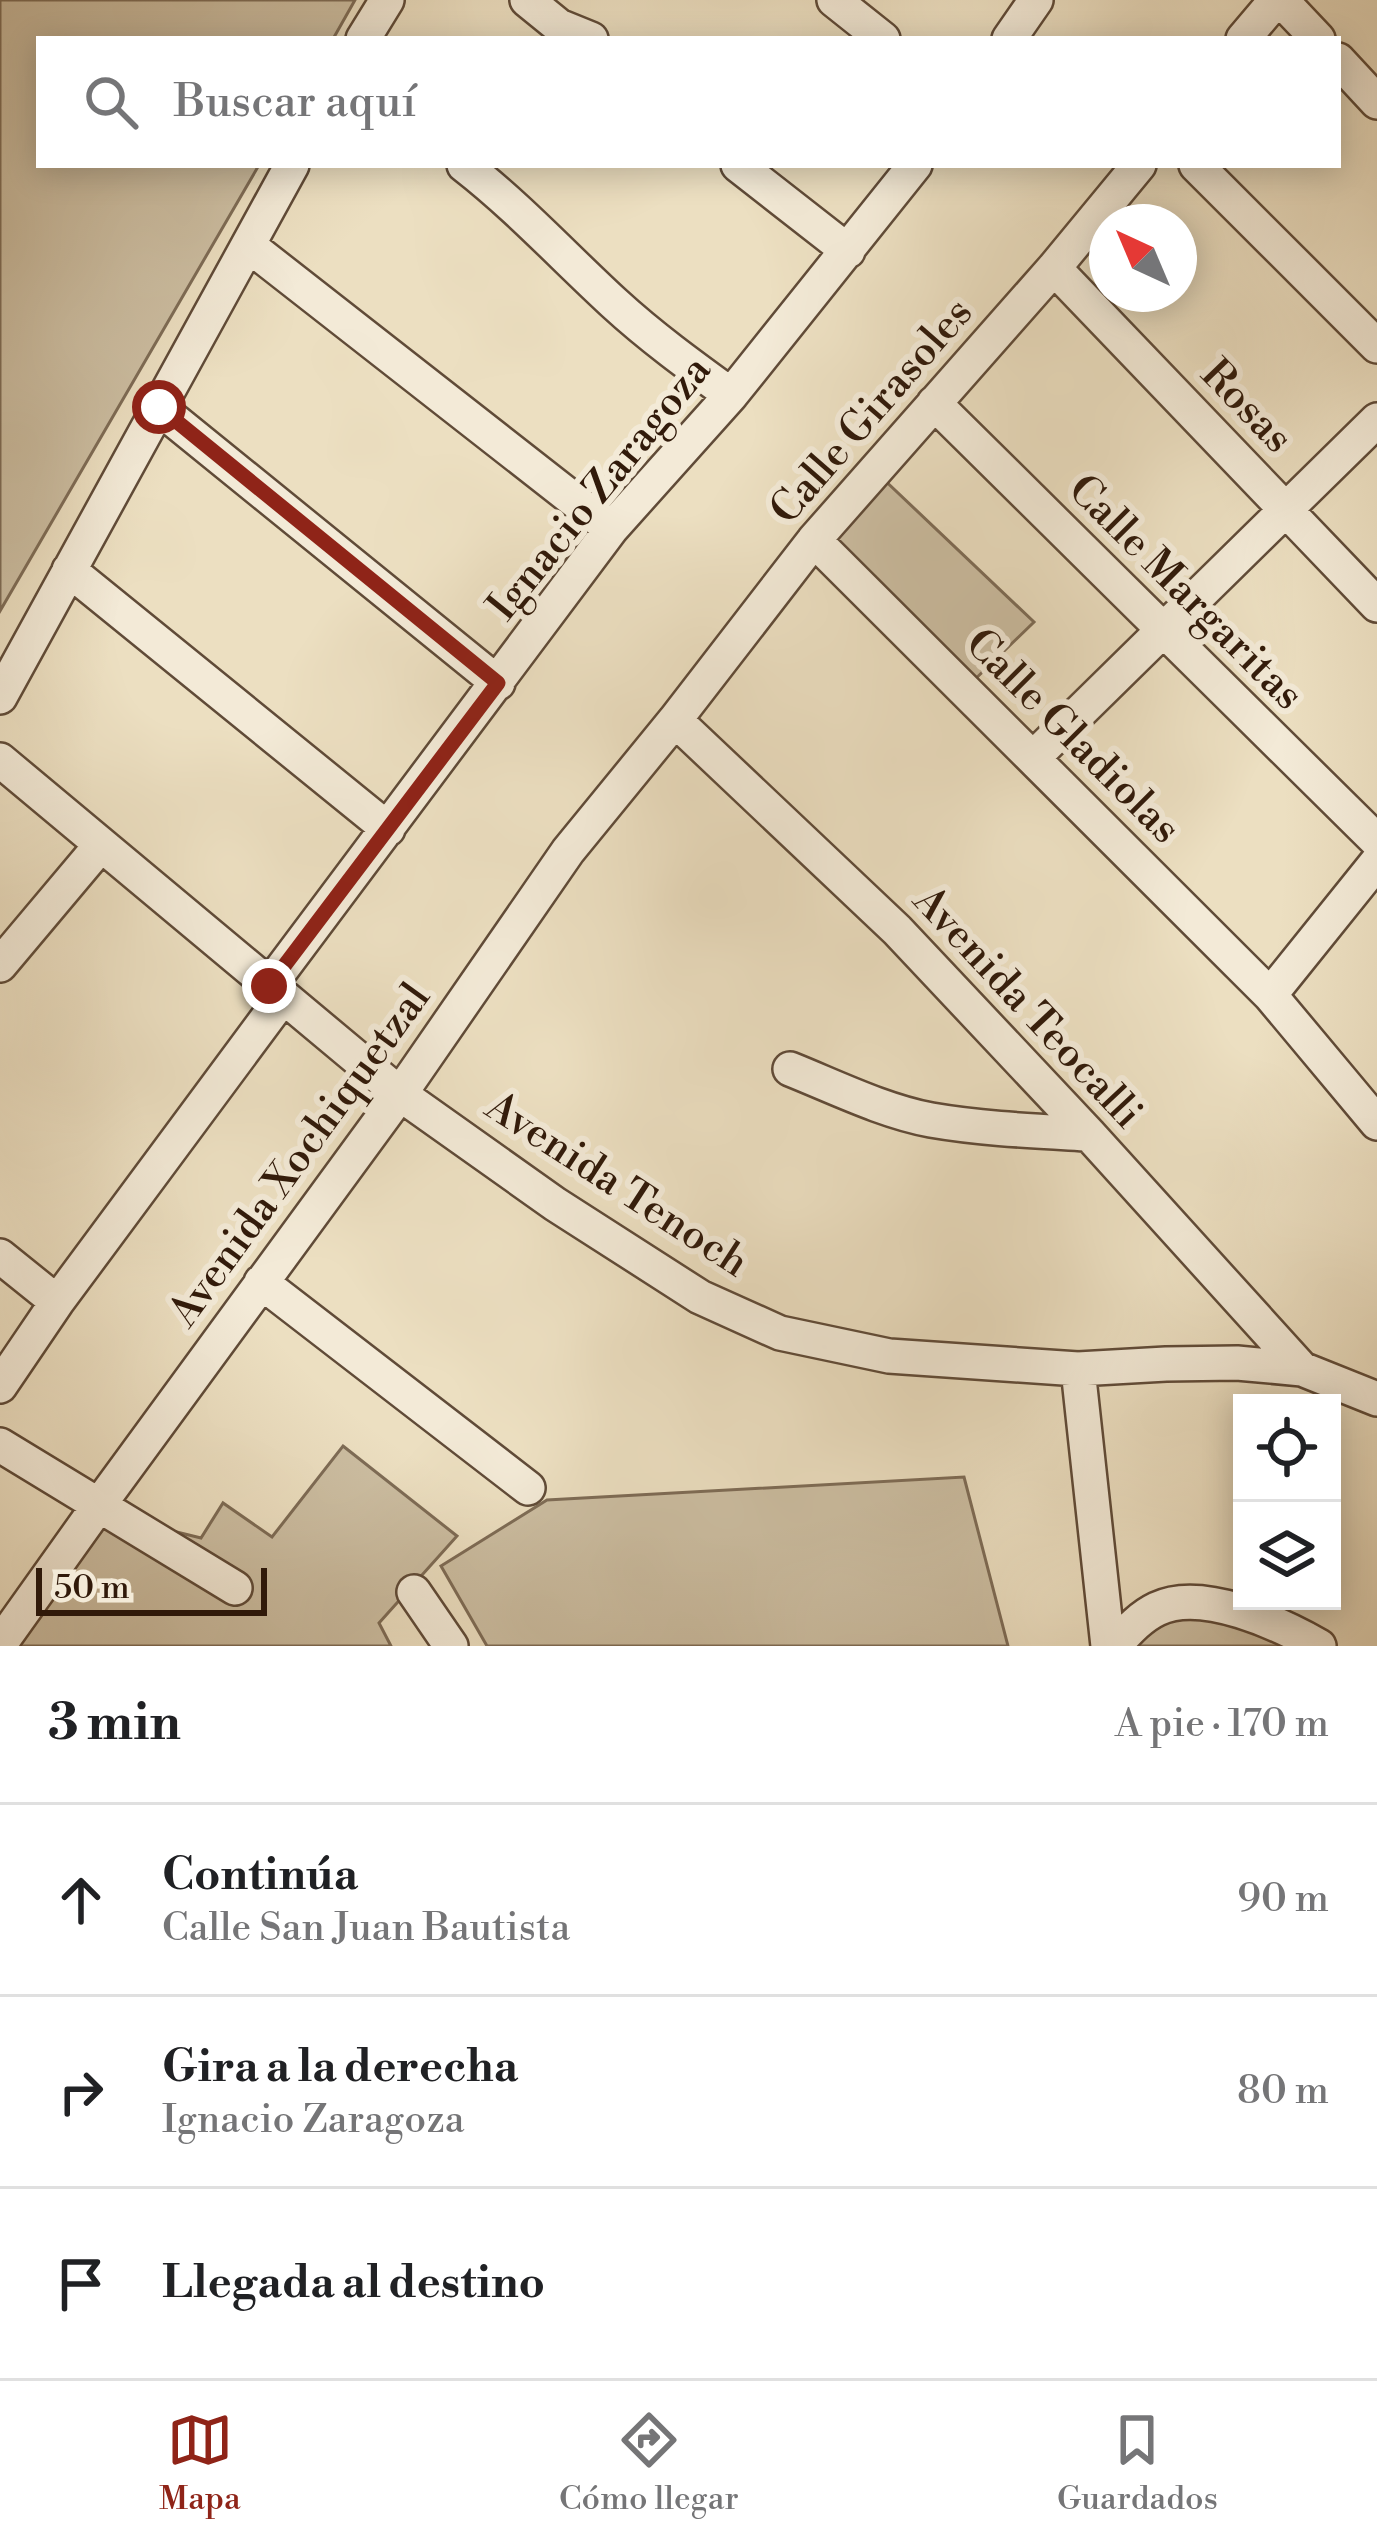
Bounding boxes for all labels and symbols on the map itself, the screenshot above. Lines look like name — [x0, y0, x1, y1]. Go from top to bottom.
north arrow — [1089, 204, 1197, 312]
street label: Calle Girasoles — [759, 287, 985, 536]
street label: Ignacio Zaragoza — [477, 345, 724, 633]
street label: Rosas — [1189, 349, 1304, 465]
route start — [132, 380, 186, 434]
street label: Calle Margaritas — [1056, 464, 1314, 722]
street label: Calle Gladiolas — [953, 618, 1191, 856]
street label: Avenida Teocalli — [900, 875, 1153, 1140]
route end — [242, 959, 296, 1013]
street label: Avenida Xochiquetzal — [157, 973, 442, 1338]
street label: Avenida Tenoch — [475, 1080, 758, 1290]
scale bar — [36, 1562, 267, 1615]

